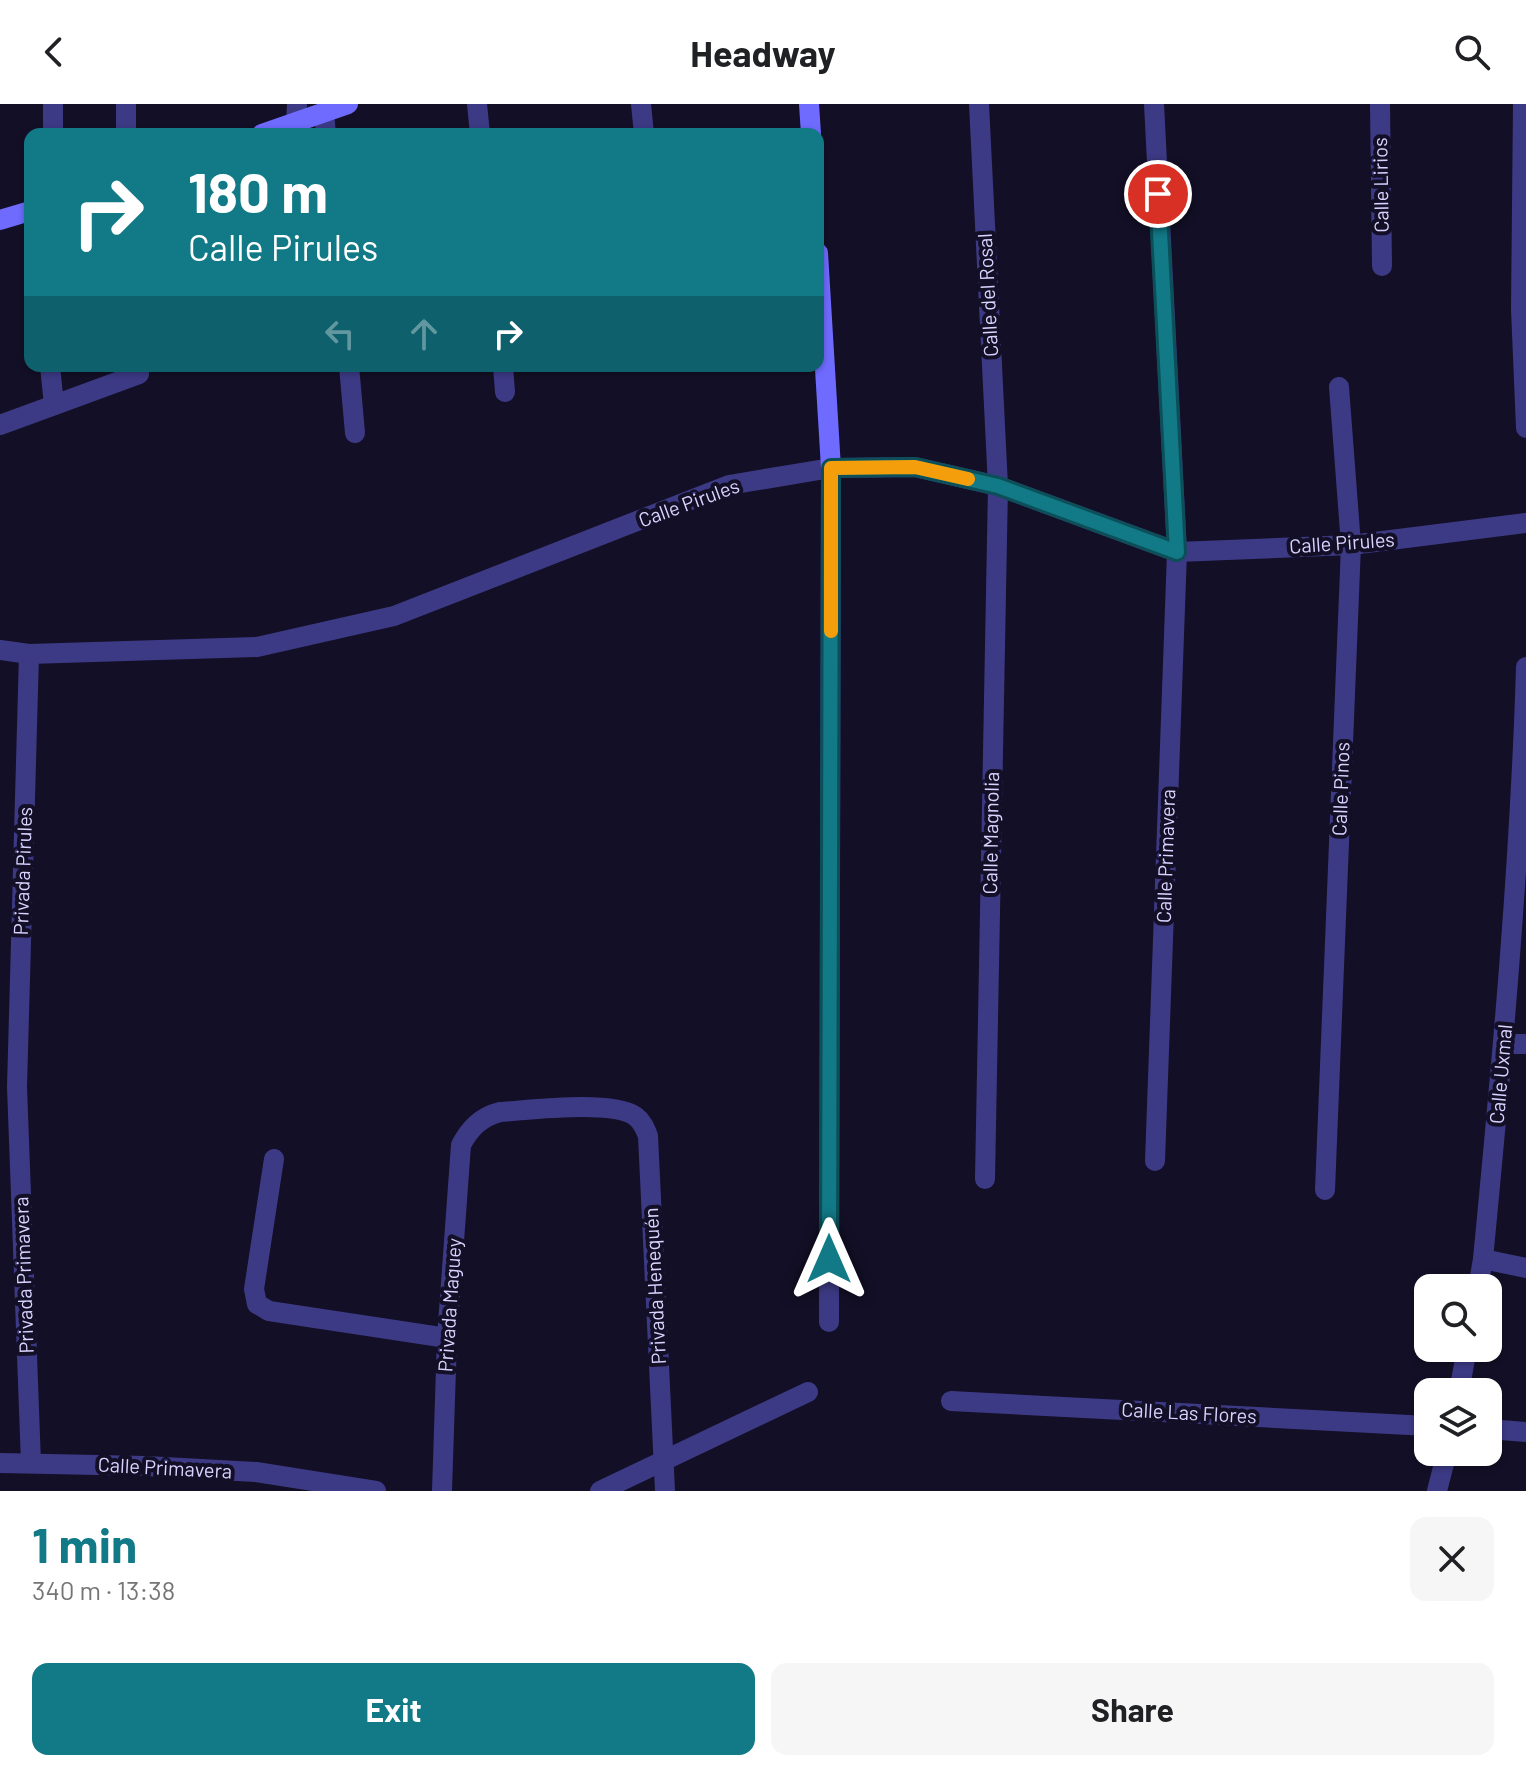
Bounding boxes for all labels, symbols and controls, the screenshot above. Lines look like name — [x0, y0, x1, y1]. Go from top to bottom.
icon: back — [32, 30, 76, 74]
icon: search — [1450, 30, 1494, 74]
text: Headway — [690, 31, 836, 74]
street label: Calle Lirios — [1367, 137, 1393, 233]
text: 180 m — [188, 157, 328, 224]
icon: right — [56, 160, 160, 264]
pin — [1124, 160, 1192, 228]
icon: arrive — [1136, 172, 1180, 216]
text: Calle Pirules — [188, 225, 378, 268]
street label: Calle del Rosal — [972, 233, 1002, 357]
icon: left — [318, 312, 362, 356]
icon: ahead — [402, 312, 446, 356]
icon: right — [486, 312, 530, 356]
street label: Calle Pirules — [635, 473, 742, 531]
street label: Calle Pirules — [1288, 526, 1396, 558]
street label: Calle Pinos — [1326, 741, 1354, 836]
street label: Calle Magnolia — [977, 771, 1003, 895]
street label: Calle Primavera — [1151, 788, 1179, 923]
street label: Privada Pirules — [8, 806, 36, 936]
street label: Calle Uxmal — [1484, 1023, 1516, 1125]
street label: Privada Primavera — [8, 1196, 38, 1354]
street label: Privada Henequén — [638, 1207, 670, 1365]
position arrow — [787, 1217, 871, 1301]
street label: Privada Maguey — [432, 1237, 466, 1373]
map controls — [1414, 1274, 1502, 1466]
button: search — [1414, 1274, 1502, 1362]
button: layers — [1414, 1378, 1502, 1466]
street label: Calle Las Flores — [1121, 1396, 1257, 1428]
street label: Calle Primavera — [97, 1452, 233, 1482]
text: 1 min — [32, 1515, 137, 1573]
button: close — [1410, 1517, 1494, 1601]
text: 340 m · 13:38 — [32, 1574, 175, 1605]
button: Exit — [32, 1663, 755, 1755]
button: Share — [771, 1663, 1494, 1755]

